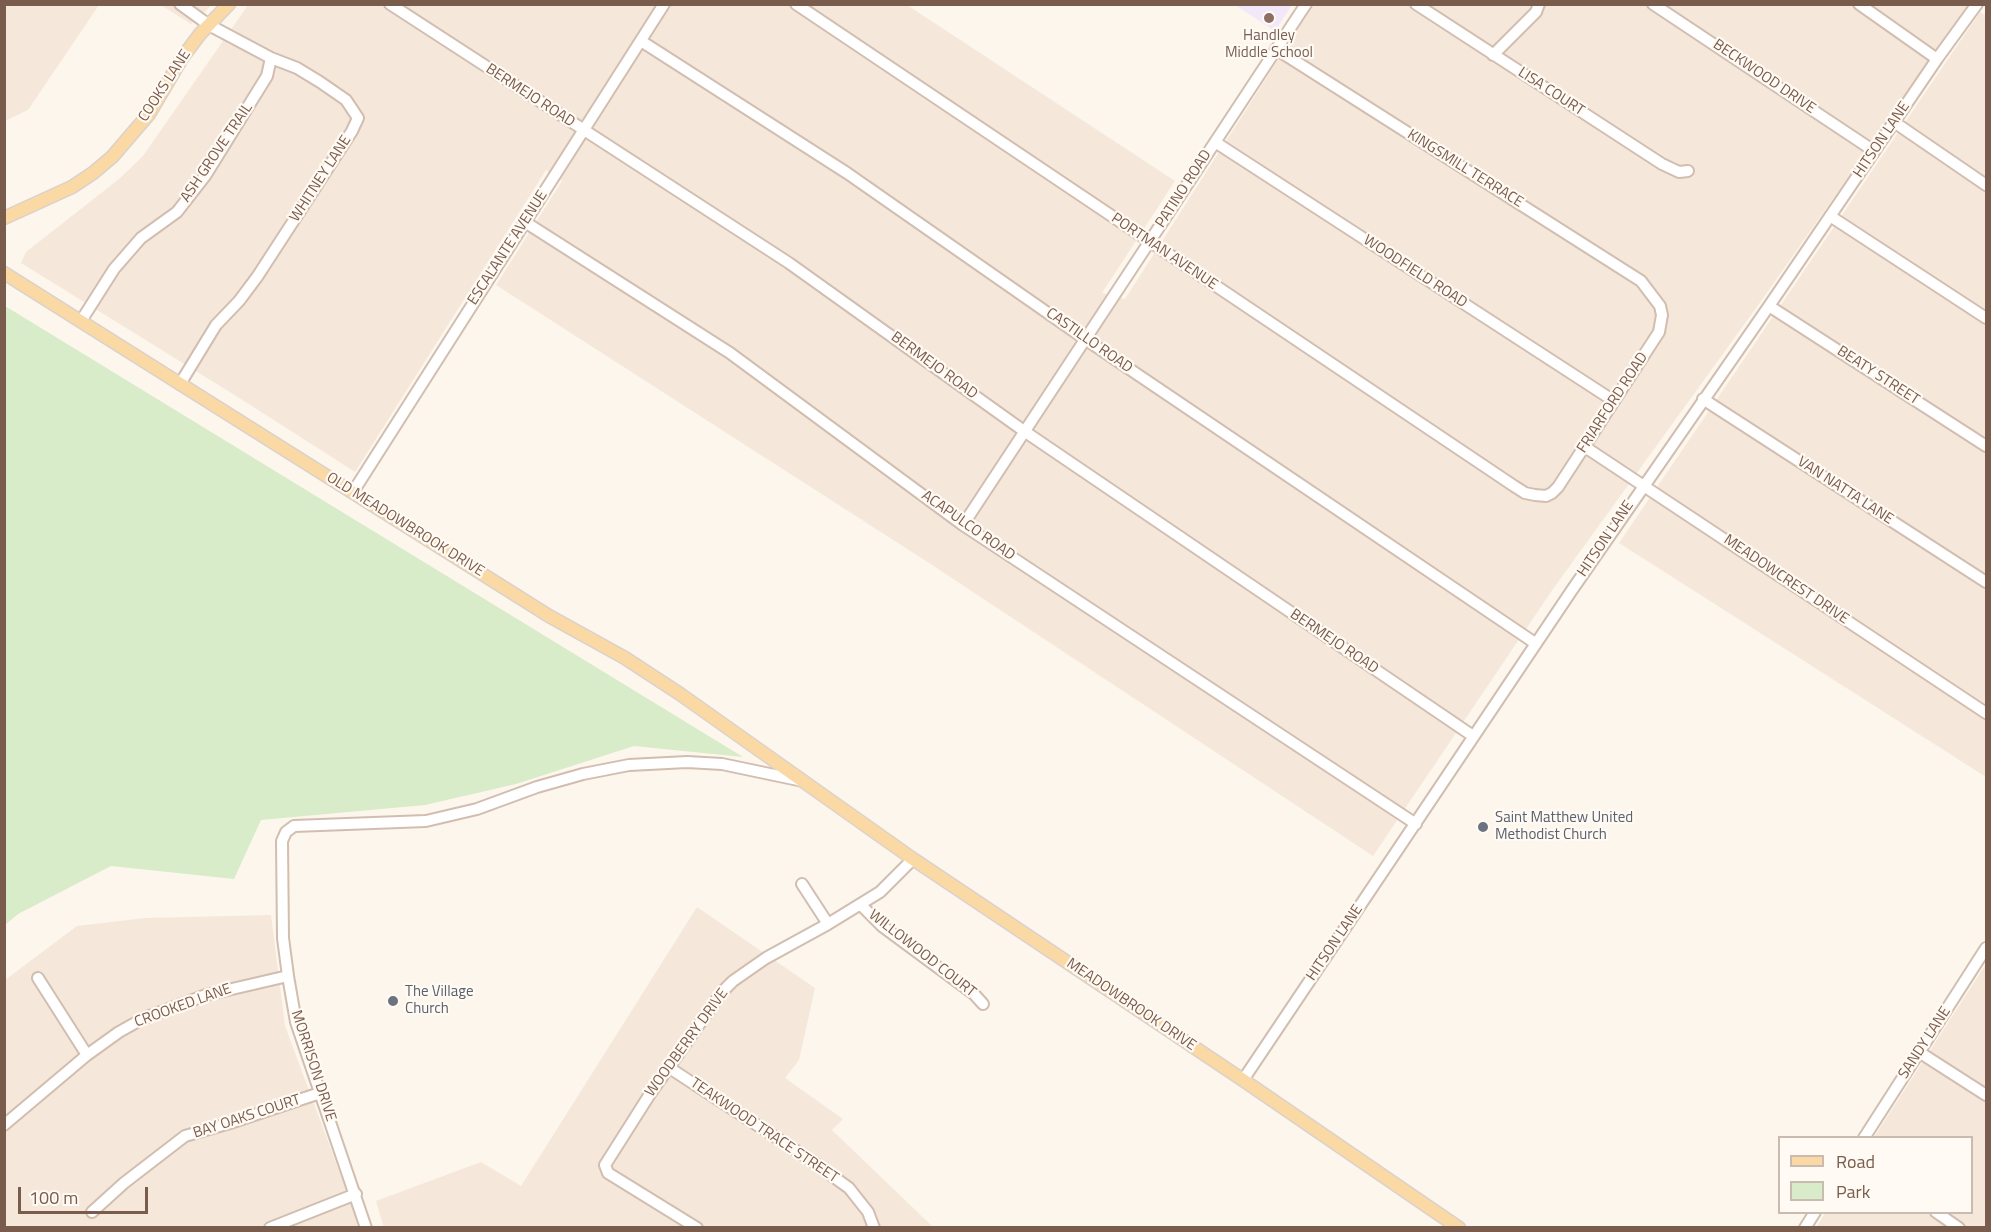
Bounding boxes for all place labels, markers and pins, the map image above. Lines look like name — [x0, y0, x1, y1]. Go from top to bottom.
marker: Handley Middle School — [1262, 11, 1276, 25]
place label: Handley Middle School — [1225, 27, 1313, 62]
place label: Saint Matthew United Methodist Church — [1495, 809, 1633, 844]
marker: Saint Matthew United Methodist Church — [1476, 820, 1490, 834]
place label: The Village Church — [405, 983, 474, 1018]
marker: The Village Church — [386, 994, 400, 1008]

